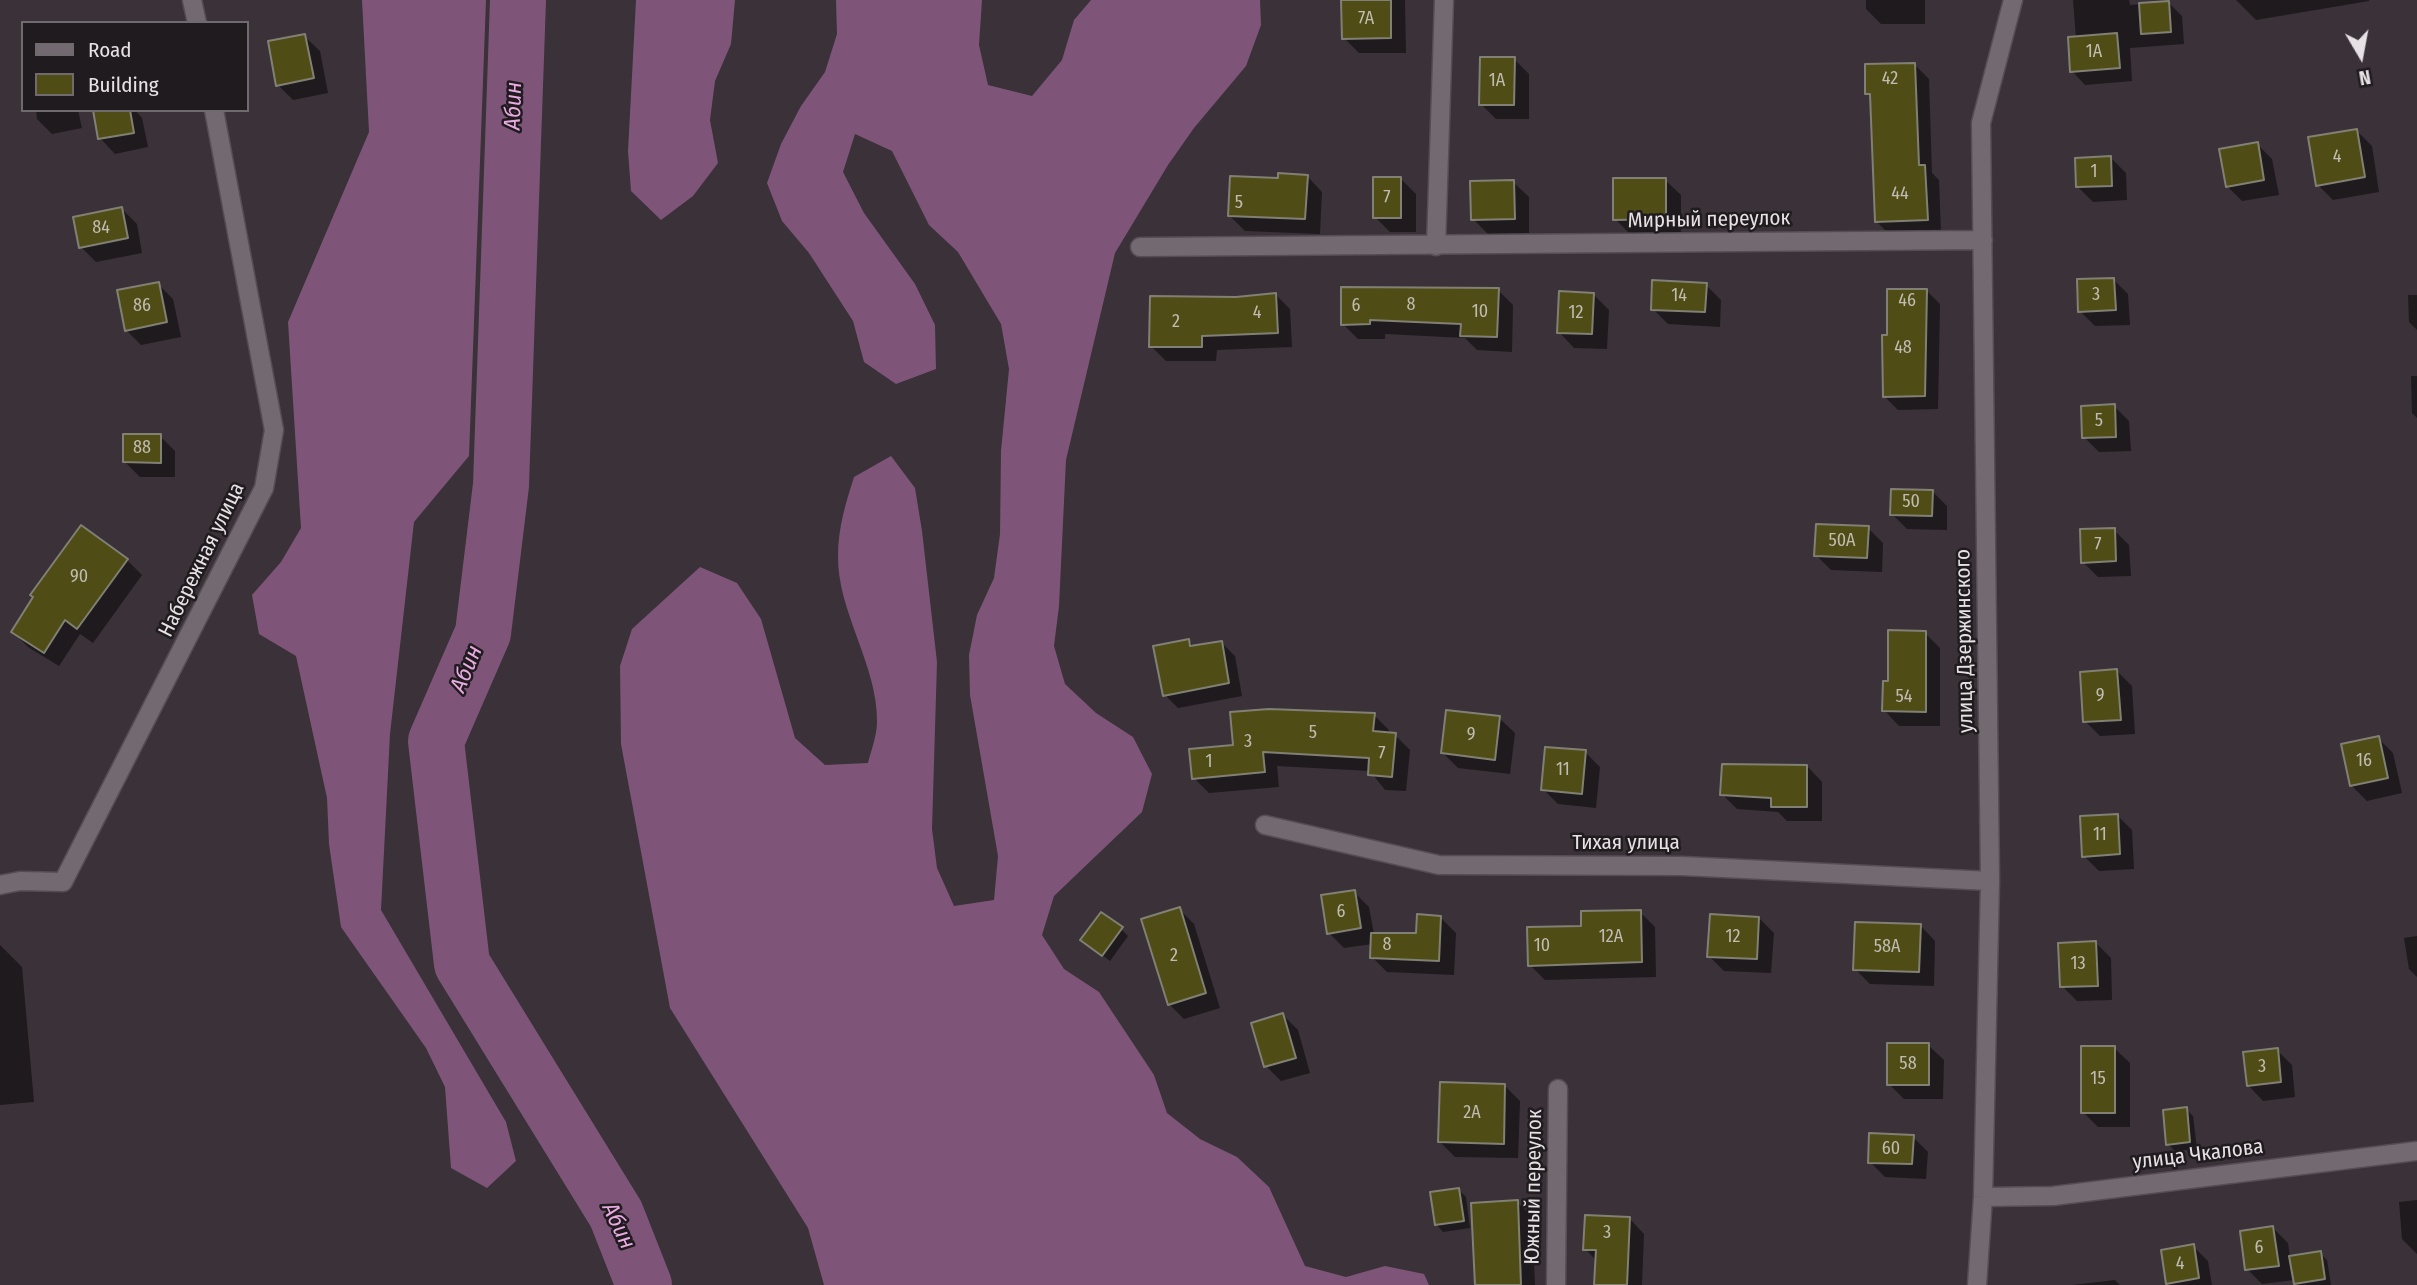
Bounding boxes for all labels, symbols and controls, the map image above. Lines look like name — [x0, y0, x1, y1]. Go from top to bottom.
house number: 7А — [1358, 8, 1374, 30]
legend — [21, 21, 248, 112]
north arrow — [2326, 21, 2396, 91]
text: Road — [88, 37, 132, 63]
house number: 1А — [2086, 41, 2102, 63]
text: N — [2357, 65, 2372, 89]
house number: 42 — [1882, 68, 1898, 90]
house number: 1А — [1489, 70, 1505, 92]
text: Building — [88, 72, 159, 98]
water label: Абин — [499, 81, 529, 131]
house number: 4 — [2333, 146, 2341, 168]
house number: 1 — [2090, 161, 2098, 183]
house number: 44 — [1891, 183, 1909, 205]
house number: 7 — [1383, 187, 1391, 209]
house number: 5 — [1235, 192, 1243, 214]
street label: Мирный переулок — [1628, 206, 1790, 234]
house number: 84 — [92, 217, 110, 239]
house number: 3 — [2092, 284, 2100, 306]
house number: 14 — [1671, 285, 1687, 307]
house number: 46 — [1898, 290, 1916, 312]
house number: 8 — [1407, 294, 1415, 316]
house number: 86 — [133, 295, 151, 317]
house number: 6 — [1352, 295, 1360, 317]
house number: 10 — [1472, 301, 1488, 323]
house number: 4 — [1253, 302, 1261, 324]
house number: 12 — [1569, 302, 1583, 324]
house number: 2 — [1172, 311, 1180, 333]
house number: 48 — [1894, 337, 1912, 359]
house number: 5 — [2095, 410, 2103, 432]
house number: 88 — [133, 437, 151, 459]
street label: Набережная улица — [154, 479, 250, 641]
house number: 50 — [1902, 491, 1920, 513]
house number: 50А — [1828, 530, 1856, 552]
house number: 7 — [2094, 534, 2102, 556]
street label: улица Дзержинского — [1951, 549, 1979, 733]
house number: 90 — [70, 566, 88, 588]
water label: Абин — [445, 641, 489, 697]
house number: 9 — [2096, 685, 2104, 707]
house number: 54 — [1896, 686, 1912, 708]
house number: 5 — [1309, 722, 1317, 744]
house number: 9 — [1467, 724, 1475, 746]
house number: 3 — [1244, 731, 1252, 753]
house number: 7 — [1378, 743, 1386, 765]
house number: 16 — [2356, 750, 2372, 772]
house number: 1 — [1205, 751, 1213, 773]
house number: 11 — [1556, 759, 1570, 781]
house number: 11 — [2093, 824, 2107, 846]
street label: Тихая улица — [1572, 830, 1680, 856]
house number: 6 — [1337, 901, 1345, 923]
house number: 12А — [1599, 926, 1623, 948]
house number: 12 — [1726, 926, 1740, 948]
house number: 8 — [1383, 934, 1391, 956]
house number: 10 — [1534, 935, 1550, 957]
house number: 58А — [1874, 936, 1900, 958]
house number: 2 — [1170, 945, 1178, 967]
house number: 13 — [2070, 953, 2086, 975]
house number: 58 — [1899, 1053, 1917, 1075]
house number: 3 — [2258, 1056, 2266, 1078]
house number: 15 — [2090, 1068, 2106, 1090]
house number: 2А — [1463, 1102, 1481, 1124]
street label: Южный переулок — [1520, 1109, 1548, 1265]
street label: улица Чкалова — [2131, 1134, 2265, 1176]
house number: 60 — [1882, 1138, 1900, 1160]
water label: Абин — [595, 1198, 641, 1254]
house number: 3 — [1603, 1222, 1611, 1244]
house number: 6 — [2255, 1237, 2263, 1259]
house number: 4 — [2176, 1253, 2184, 1275]

